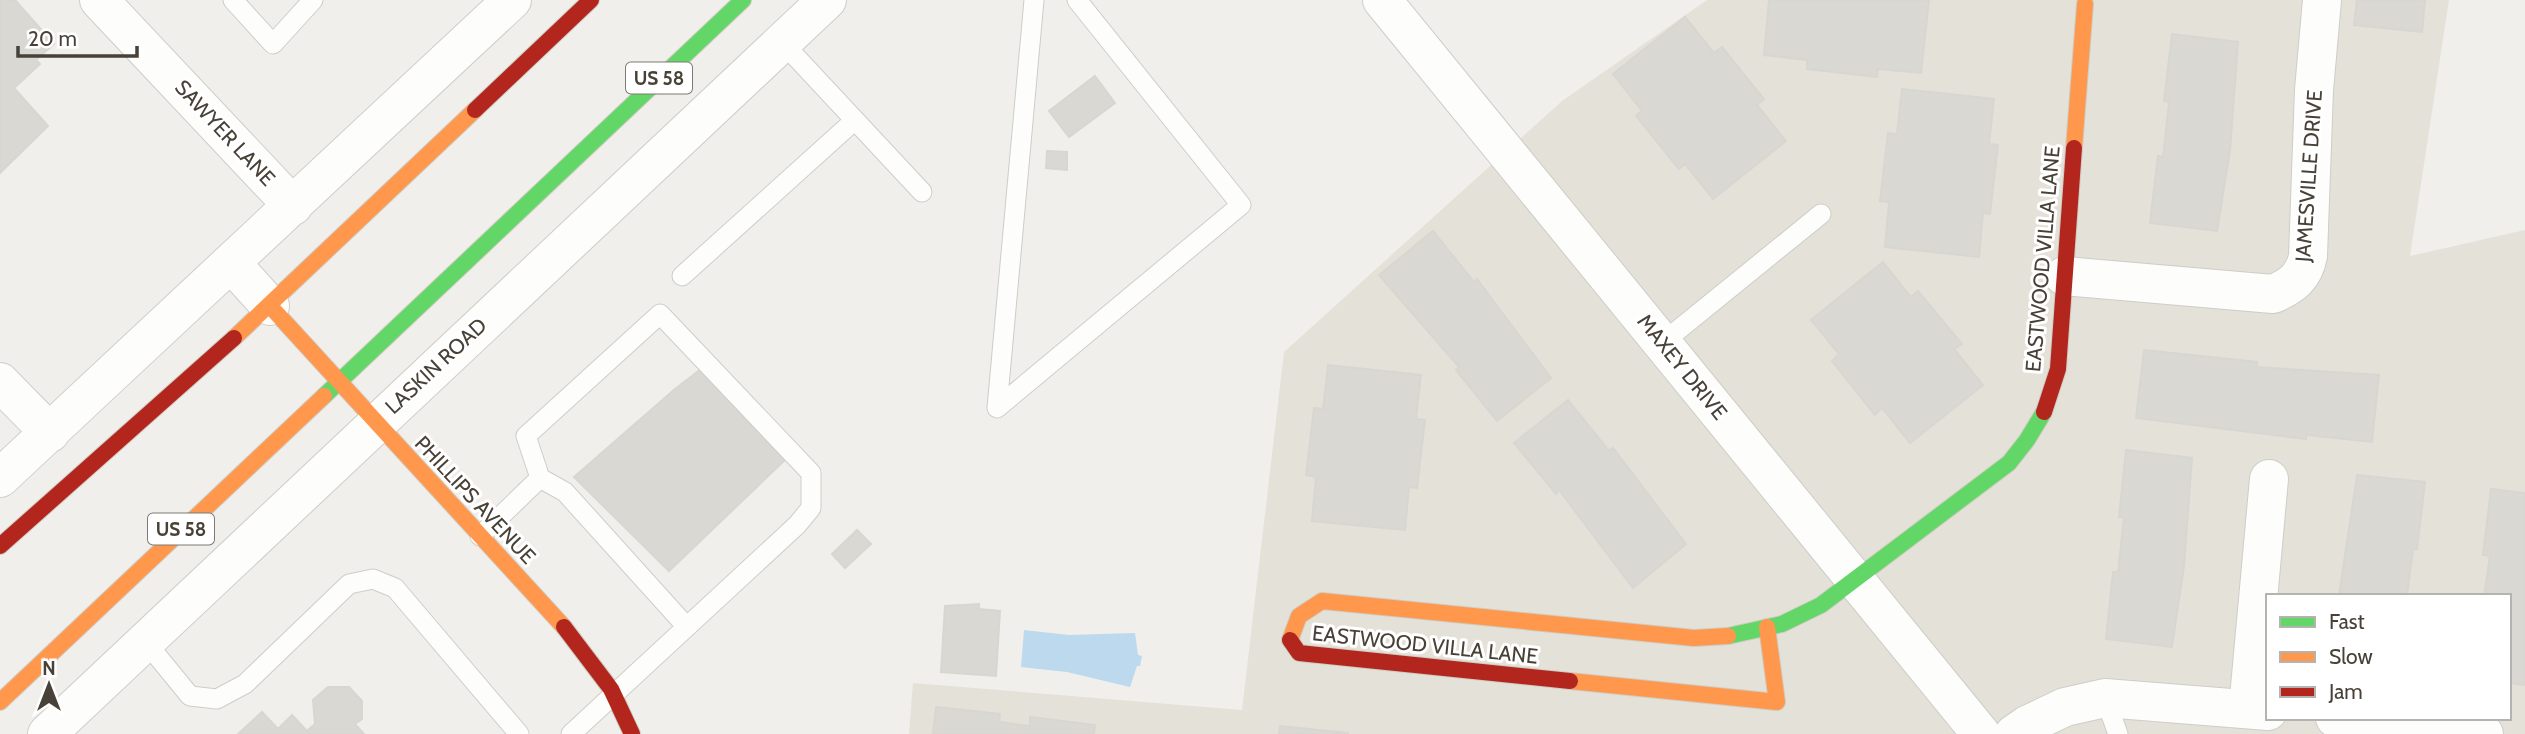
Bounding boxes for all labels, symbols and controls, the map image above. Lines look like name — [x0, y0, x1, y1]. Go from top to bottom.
scale bar — [18, 14, 136, 58]
text: 20 m — [28, 26, 77, 51]
road number: US 58 — [626, 62, 692, 94]
street label: SAWYER LANE — [170, 75, 281, 191]
street label: JAMESVILLE DRIVE — [2290, 89, 2327, 264]
street label: EASTWOOD VILLA LANE — [2020, 145, 2065, 373]
street label: MAXEY DRIVE — [1632, 309, 1733, 424]
street label: LASKIN ROAD — [380, 312, 491, 419]
street label: PHILLIPS AVENUE — [410, 431, 541, 569]
road number: US 58 — [148, 514, 214, 544]
legend — [2266, 594, 2511, 720]
text: Fast — [2329, 609, 2365, 634]
street label: EASTWOOD VILLA LANE — [1311, 620, 1539, 669]
text: Slow — [2329, 644, 2373, 669]
north arrow — [14, 650, 84, 720]
text: N — [42, 657, 56, 680]
text: Jam — [2328, 679, 2363, 704]

